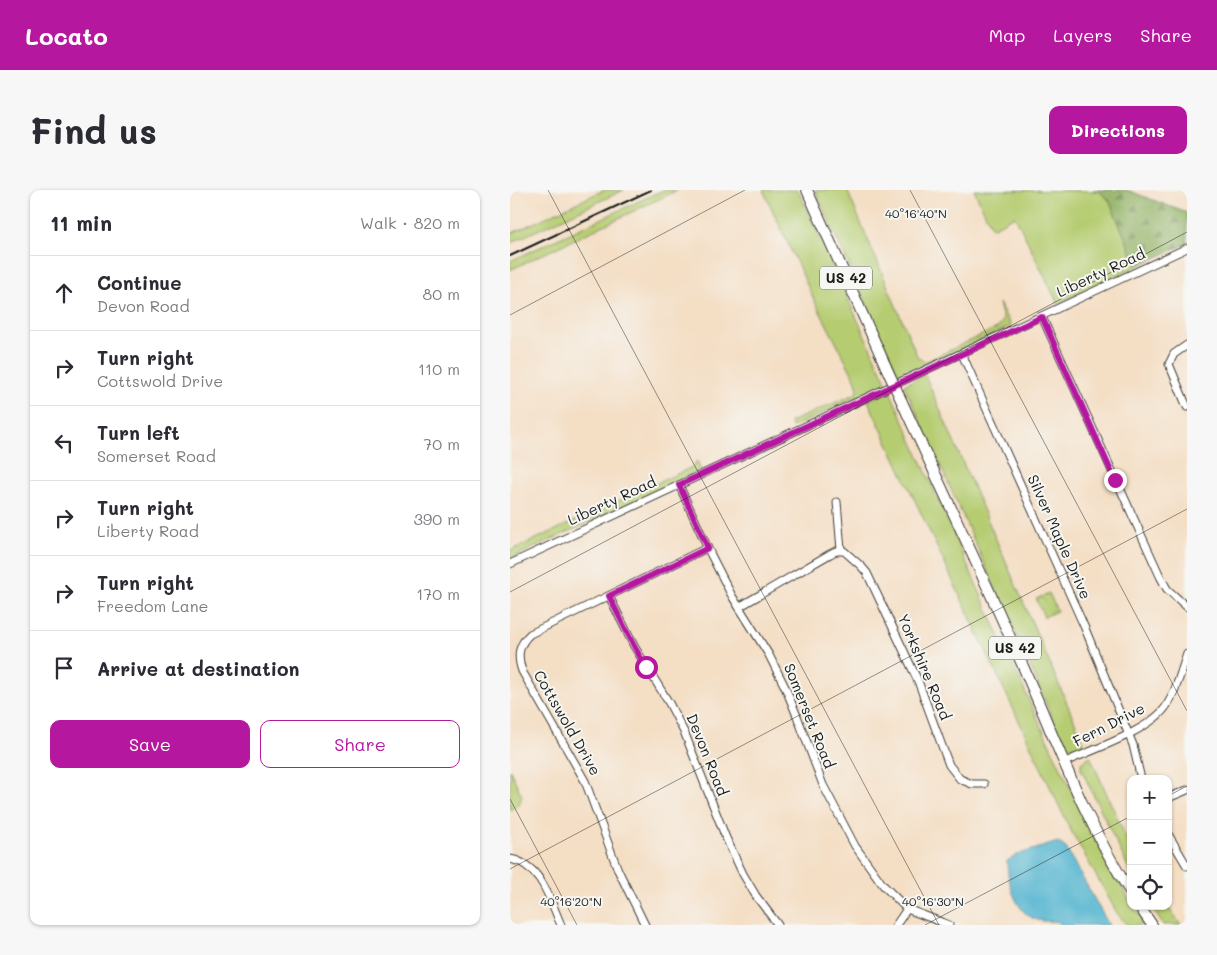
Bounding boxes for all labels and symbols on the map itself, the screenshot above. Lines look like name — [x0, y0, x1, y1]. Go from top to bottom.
text: 40°16'40"N — [885, 205, 947, 221]
street label: Liberty Road — [1053, 243, 1148, 301]
road number: US 42 — [820, 266, 872, 290]
route end — [1104, 469, 1127, 492]
street label: Liberty Road — [564, 471, 659, 529]
street label: Silver Maple Drive — [1023, 471, 1096, 602]
street label: Yorkshire Road — [894, 610, 956, 723]
road number: US 42 — [989, 636, 1041, 659]
route start — [635, 656, 658, 679]
street label: Somerset Road — [780, 660, 840, 771]
street label: Cottswold Drive — [530, 666, 606, 779]
street label: Fern Drive — [1069, 698, 1148, 751]
street label: Devon Road — [682, 711, 733, 799]
text: 40°16'20"N — [540, 893, 602, 909]
text: 40°16'30"N — [902, 893, 964, 909]

